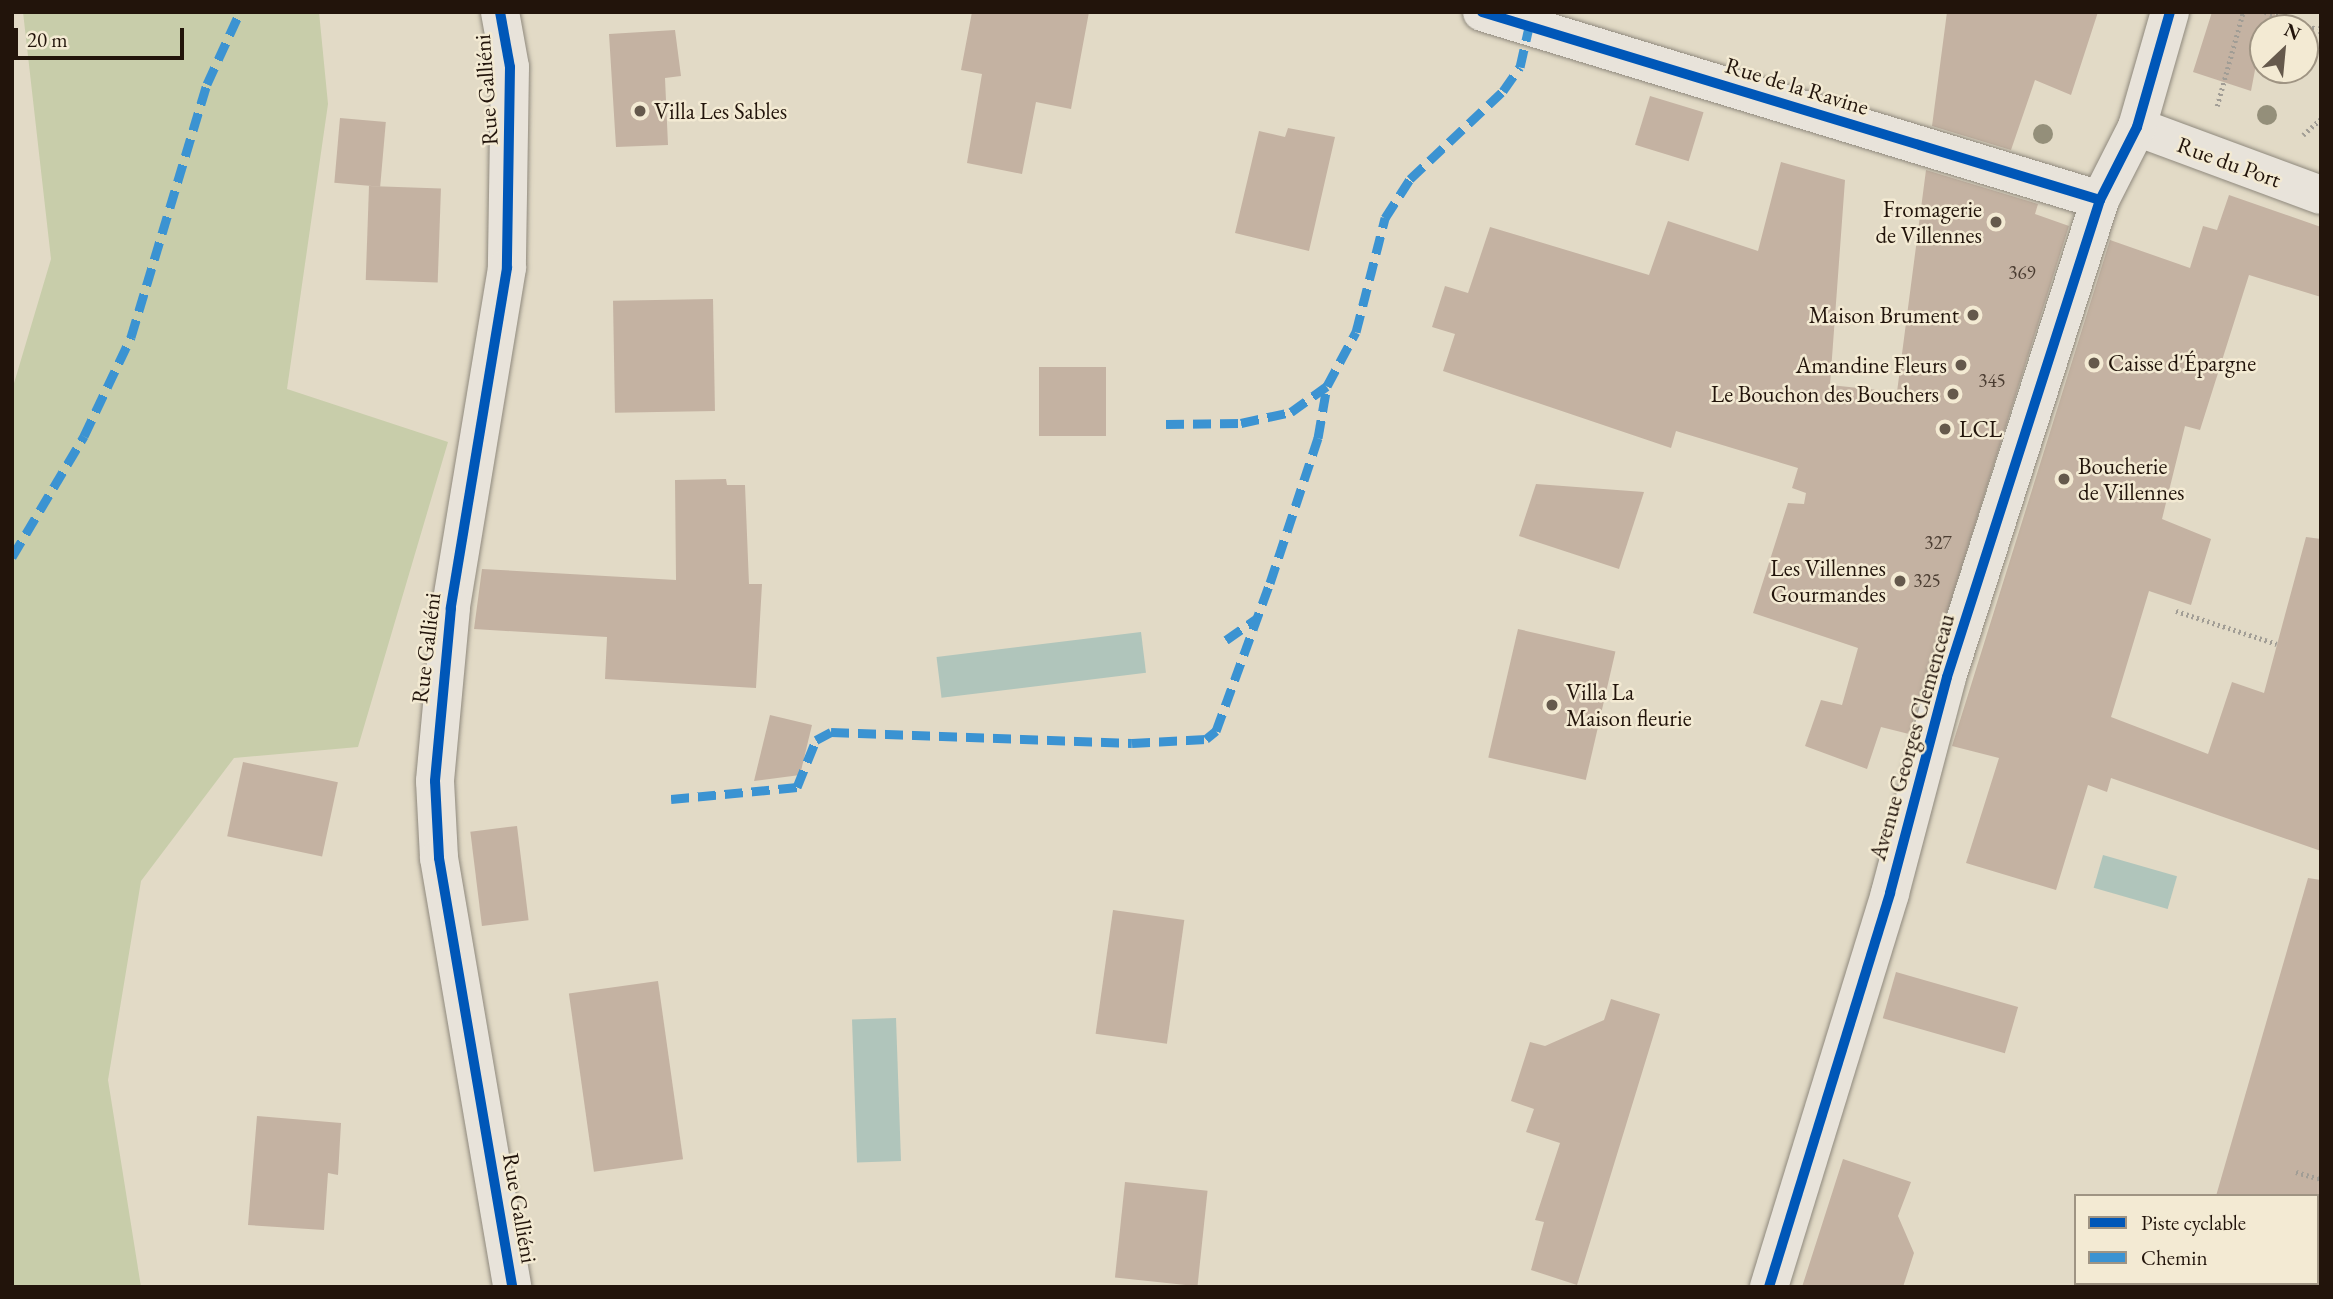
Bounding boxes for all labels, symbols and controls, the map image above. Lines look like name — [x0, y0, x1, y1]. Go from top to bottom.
scale bar — [18, 14, 187, 58]
north arrow — [2249, 14, 2319, 84]
text: N — [2280, 17, 2305, 46]
text: 20 m — [27, 26, 68, 53]
street label: Rue Galliéni — [468, 33, 504, 147]
street label: Rue de la Ravine — [1722, 51, 1872, 121]
place label: Villa Les Sables — [654, 97, 787, 125]
marker: Villa Les Sables — [632, 103, 648, 119]
street label: Rue du Port — [2173, 131, 2285, 193]
place label: Fromagerie de Villennes — [1875, 195, 1982, 249]
marker: Fromagerie de Villennes — [1988, 214, 2004, 230]
house number: 369 — [2008, 262, 2036, 284]
place label: Maison Brument — [1809, 301, 1959, 329]
marker: Maison Brument — [1965, 307, 1981, 323]
place label: Caisse d'Épargne — [2108, 349, 2256, 377]
place label: Amandine Fleurs — [1795, 351, 1947, 379]
marker: Caisse d'Épargne — [2086, 355, 2102, 371]
marker: Amandine Fleurs — [1953, 357, 1969, 373]
house number: 345 — [1978, 370, 2006, 392]
place label: Le Bouchon des Bouchers — [1711, 380, 1939, 408]
marker: Le Bouchon des Bouchers — [1945, 386, 1961, 402]
place label: LCL — [1959, 415, 2002, 443]
marker: LCL — [1937, 421, 1953, 437]
place label: Boucherie de Villennes — [2078, 452, 2185, 506]
marker: Boucherie de Villennes — [2056, 471, 2072, 487]
house number: 327 — [1924, 532, 1952, 554]
place label: Les Villennes Gourmandes — [1770, 554, 1886, 608]
house number: 325 — [1913, 570, 1941, 592]
marker: Les Villennes Gourmandes — [1892, 573, 1908, 589]
street label: Rue Galliéni — [406, 591, 446, 705]
street label: Avenue Georges Clemenceau — [1864, 611, 1960, 863]
place label: Villa La Maison fleurie — [1566, 678, 1692, 732]
marker: Villa La Maison fleurie — [1544, 697, 1560, 713]
street label: Rue Galliéni — [497, 1151, 543, 1265]
legend — [2074, 1194, 2319, 1285]
text: Piste cyclable — [2141, 1209, 2246, 1236]
text: Chemin — [2141, 1244, 2208, 1271]

